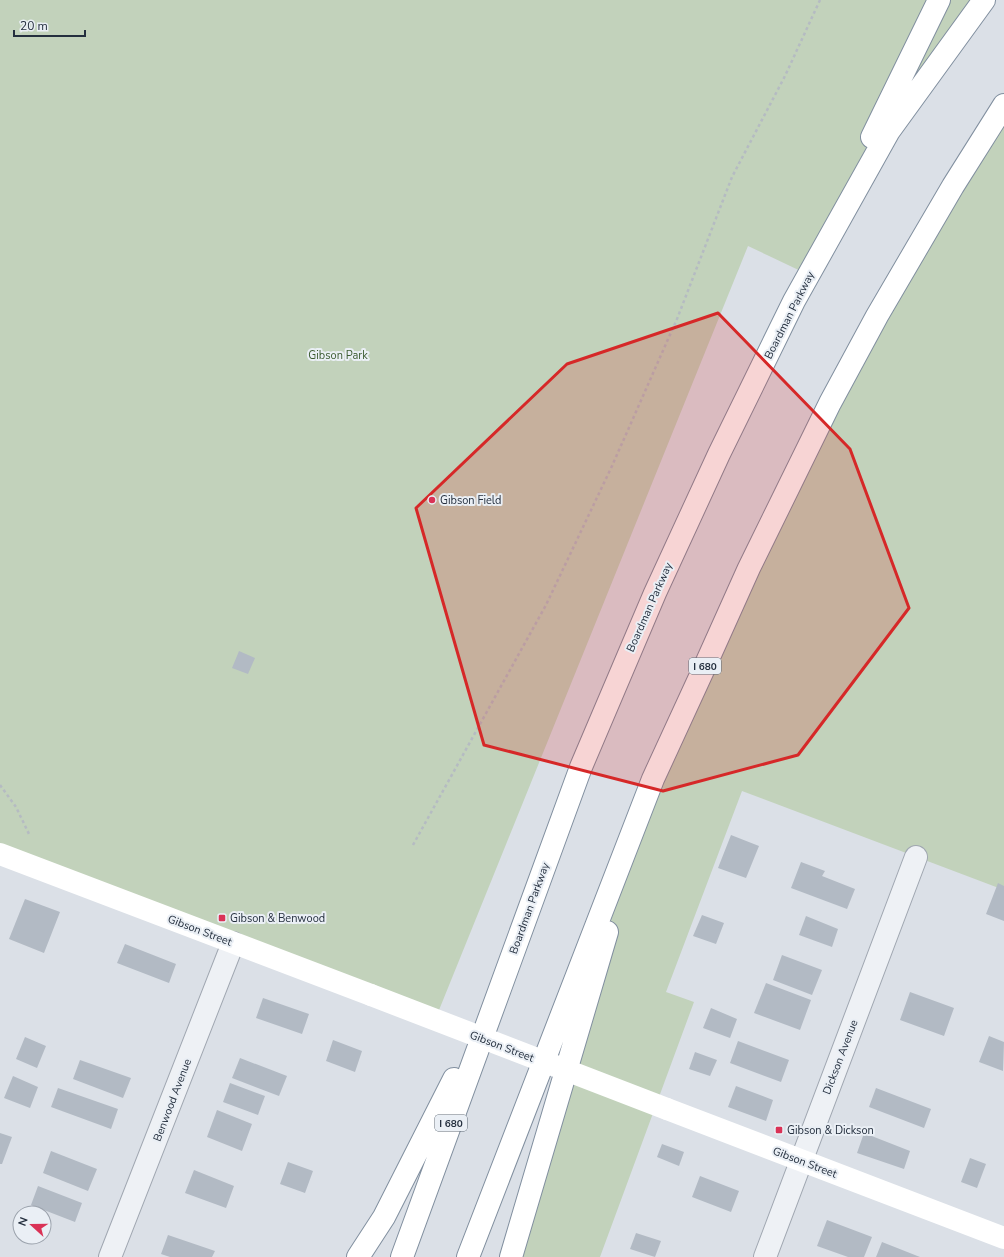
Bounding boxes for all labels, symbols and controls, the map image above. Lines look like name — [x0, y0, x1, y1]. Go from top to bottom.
scale bar — [14, 12, 85, 38]
text: 20 m — [20, 18, 48, 34]
street label: Boardman Parkway — [761, 269, 818, 362]
park label: Gibson Park — [308, 348, 368, 363]
place label: Gibson Field — [440, 493, 501, 508]
marker: Gibson Field — [427, 495, 437, 505]
street label: Boardman Parkway — [623, 560, 676, 654]
road number: I 680 — [689, 658, 721, 674]
street label: Boardman Parkway — [506, 860, 553, 956]
street label: Gibson Street — [166, 911, 234, 950]
place label: Gibson & Benwood — [230, 911, 325, 926]
marker: Gibson & Benwood — [217, 913, 227, 923]
street label: Dickson Avenue — [819, 1017, 862, 1097]
street label: Gibson Street — [468, 1027, 536, 1066]
street label: Benwood Avenue — [150, 1056, 195, 1144]
road number: I 680 — [435, 1115, 467, 1131]
place label: Gibson & Dickson — [787, 1123, 874, 1138]
marker: Gibson & Dickson — [774, 1125, 784, 1135]
street label: Gibson Street — [771, 1143, 839, 1182]
north arrow — [12, 1205, 52, 1245]
text: N — [15, 1215, 32, 1228]

